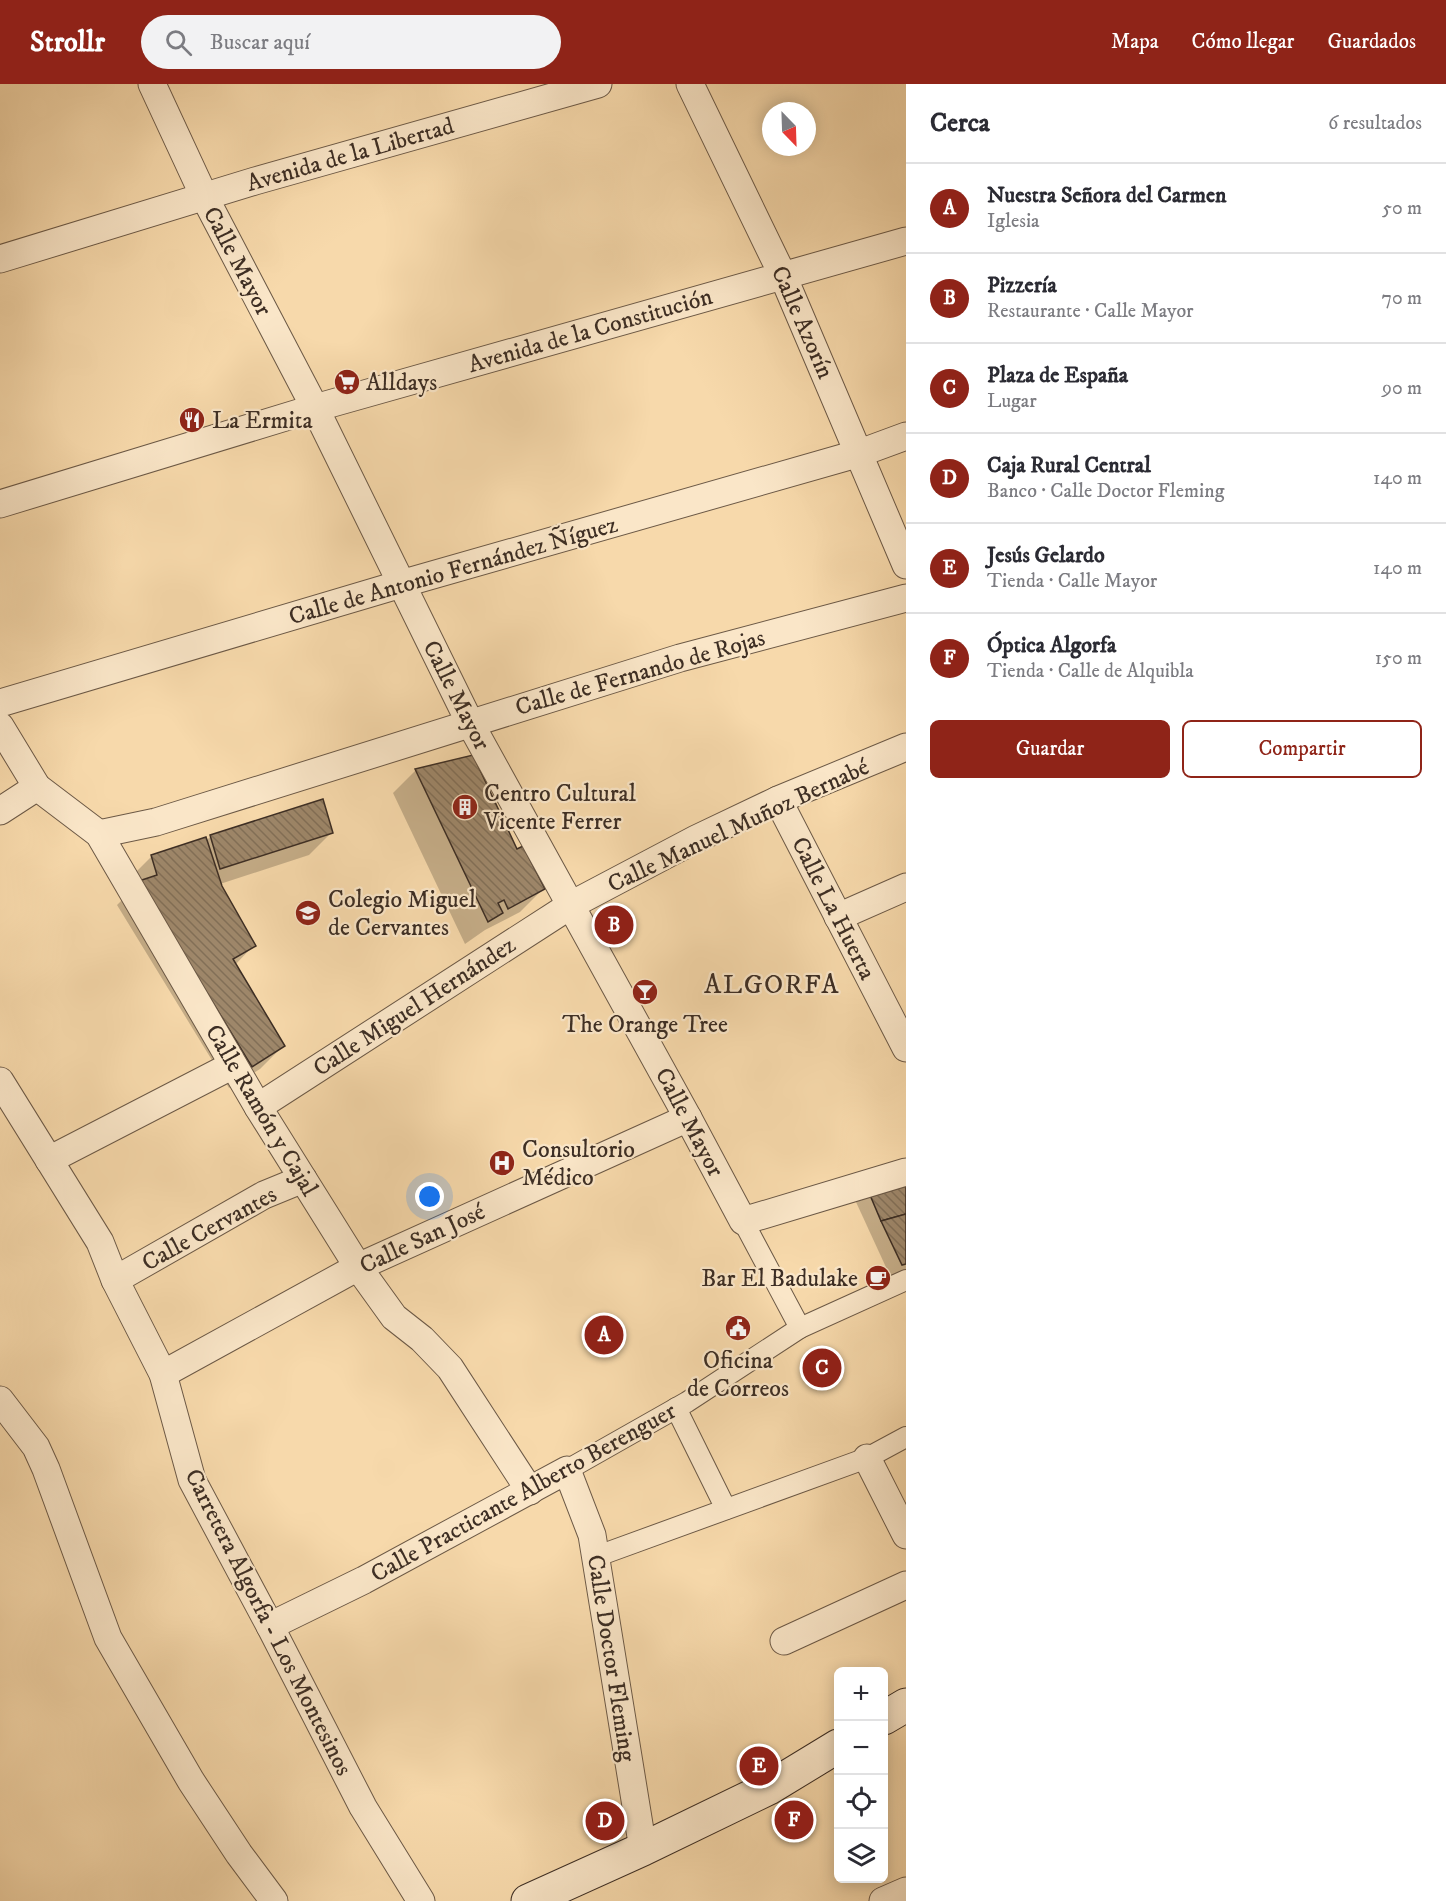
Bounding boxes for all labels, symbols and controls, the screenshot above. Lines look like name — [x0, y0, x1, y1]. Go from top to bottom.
search box — [141, 15, 561, 69]
text: Strollr — [30, 25, 105, 60]
icon: search — [162, 26, 195, 59]
text: Buscar aquí — [210, 29, 310, 56]
text: Mapa — [1111, 29, 1159, 55]
text: Cómo llegar — [1192, 29, 1294, 55]
text: Guardados — [1327, 29, 1416, 55]
north arrow — [762, 102, 816, 156]
text: Cerca — [930, 107, 990, 140]
street label: Avenida de la Libertad — [243, 111, 457, 199]
text: 6 resultados — [1328, 111, 1422, 136]
text: Nuestra Señora del Carmen — [987, 182, 1227, 209]
text: A — [943, 196, 956, 221]
text: 50 m — [1382, 196, 1422, 221]
street label: Calle Mayor — [196, 202, 278, 321]
text: Iglesia — [987, 209, 1040, 234]
street label: Calle Azorín — [764, 261, 840, 384]
text: Pizzería — [987, 272, 1057, 299]
street label: Avenida de la Constitución — [465, 282, 716, 380]
text: B — [943, 286, 956, 311]
text: 70 m — [1381, 286, 1422, 311]
text: Restaurante · Calle Mayor — [987, 299, 1194, 324]
text: Plaza de España — [987, 362, 1128, 389]
supermarket icon: Alldays — [332, 367, 362, 397]
place label: Alldays — [366, 368, 437, 398]
text: C — [943, 376, 956, 401]
text: 90 m — [1382, 376, 1422, 401]
text: Lugar — [987, 389, 1037, 414]
restaurant icon: La Ermita — [177, 405, 207, 435]
place label: La Ermita — [212, 406, 313, 436]
text: Caja Rural Central — [987, 452, 1151, 479]
text: D — [942, 466, 957, 491]
text: 140 m — [1373, 466, 1422, 491]
text: Banco · Calle Doctor Fleming — [987, 479, 1224, 504]
street label: Calle de Antonio Fernández Ñíguez — [285, 509, 622, 632]
text: Jesús Gelardo — [987, 542, 1105, 569]
text: E — [942, 556, 957, 581]
text: 140 m — [1373, 556, 1422, 581]
text: Tienda · Calle Mayor — [987, 569, 1157, 594]
street label: Calle de Fernando de Rojas — [512, 623, 769, 723]
text: Óptica Algorfa — [987, 632, 1116, 659]
street label: Calle Mayor — [416, 635, 497, 756]
text: F — [943, 646, 956, 671]
text: 150 m — [1375, 646, 1422, 671]
text: Tienda · Calle de Alquibla — [987, 659, 1194, 684]
button: Guardar — [930, 720, 1170, 778]
button: Compartir — [1182, 720, 1422, 778]
street label: Calle Manuel Muñoz Bernabé — [603, 752, 874, 900]
place label: Centro Cultural Vicente Ferrer — [483, 779, 637, 837]
building icon: Centro Cultural Vicente Ferrer — [450, 792, 480, 822]
street label: Calle La Huerta — [784, 832, 882, 986]
place label: Colegio Miguel de Cervantes — [328, 885, 477, 943]
school or university icon: Colegio Miguel de Cervantes — [293, 898, 323, 928]
pin: B — [594, 902, 634, 948]
street label: Calle Miguel Hernández — [308, 930, 522, 1084]
district label: ALGORFA — [704, 968, 840, 1002]
bar icon: The Orange Tree — [630, 977, 660, 1007]
place label: The Orange Tree — [562, 1010, 728, 1040]
street label: Calle Ramón y Cajal — [198, 1019, 325, 1202]
street label: Calle Mayor — [648, 1063, 730, 1182]
place label: Consultorio Médico — [522, 1135, 635, 1193]
hospital icon: Consultorio Médico — [487, 1148, 517, 1178]
street label: Calle Cervantes — [137, 1180, 282, 1278]
your location — [415, 1182, 444, 1211]
street label: Calle San José — [355, 1197, 490, 1281]
cafe icon: Bar El Badulake — [863, 1263, 893, 1293]
place label: Bar El Badulake — [701, 1264, 858, 1294]
pin: A — [584, 1312, 624, 1358]
public building icon: Oficina de Correos — [723, 1313, 753, 1343]
place label: Oficina de Correos — [687, 1346, 789, 1404]
pin: C — [802, 1346, 842, 1390]
street label: Calle Practicante Alberto Berenguer — [366, 1396, 681, 1589]
street label: Carretera Algorfa - Los Montesinos — [178, 1464, 359, 1781]
street label: Calle Doctor Fleming — [580, 1553, 642, 1764]
map controls — [834, 1667, 888, 1883]
button: + — [834, 1667, 888, 1721]
button: − — [834, 1721, 888, 1775]
pin: E — [740, 1744, 778, 1788]
button: locate — [834, 1775, 888, 1829]
pin: D — [586, 1798, 624, 1844]
pin: F — [774, 1798, 814, 1842]
button: layers — [834, 1829, 888, 1883]

